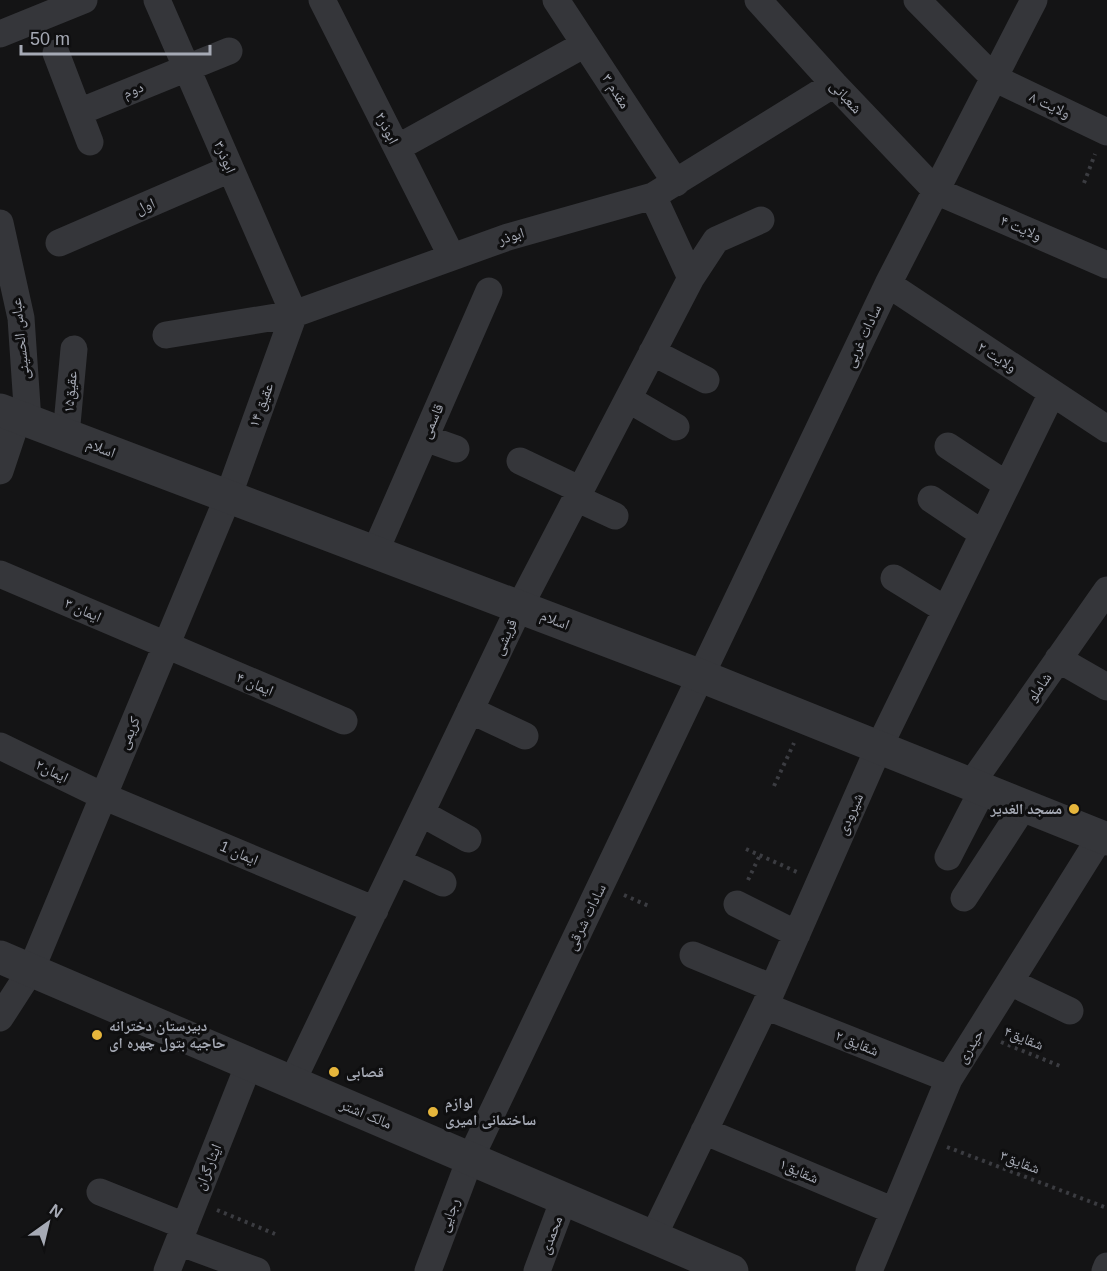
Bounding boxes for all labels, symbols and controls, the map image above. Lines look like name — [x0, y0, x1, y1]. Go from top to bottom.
scale bar — [21, 18, 210, 56]
text: 50 m — [30, 29, 70, 49]
street label: مقدم ۳ — [597, 70, 634, 113]
street label: شعبانی — [825, 77, 866, 118]
street label: دوم — [120, 78, 146, 103]
street label: ولایت ۸ — [1027, 88, 1073, 122]
street label: ابوذر۲ — [371, 109, 403, 147]
street label: ابوذر۳ — [210, 138, 240, 176]
street label: اول — [133, 194, 158, 219]
street label: ولایت ۴ — [998, 211, 1044, 245]
street label: ابوذر — [495, 223, 526, 249]
street label: عباس الحسینی — [7, 297, 34, 381]
street label: سادات غربی — [841, 302, 886, 371]
street label: ولایت ۲ — [974, 338, 1020, 376]
street label: عقیق۱۵ — [59, 370, 82, 414]
street label: عقیق ۱۴ — [245, 380, 278, 430]
street label: قاسمی — [416, 401, 449, 442]
street label: اسلام — [83, 434, 118, 463]
street label: ایمان ۳ — [61, 594, 104, 627]
street label: اسلام — [537, 606, 572, 635]
street label: قریشی — [489, 616, 522, 658]
street label: ایمان ۴ — [233, 668, 276, 701]
street label: شاملو — [1023, 669, 1055, 705]
street label: کریمی — [114, 714, 145, 753]
street label: ایمان۲ — [32, 755, 71, 787]
street label: شیرودی — [833, 790, 868, 838]
place label: مسجد الغدیر — [990, 800, 1062, 817]
marker: مسجد الغدیر — [1067, 802, 1081, 816]
street label: ایمان 1 — [217, 837, 261, 870]
street label: سادات شرقی — [562, 881, 611, 954]
place label: دبیرستان دخترانه حاجیه بتول چهره ای — [109, 1017, 226, 1052]
street label: شقایق۴ — [1001, 1022, 1046, 1055]
street label: حیدری — [953, 1025, 989, 1067]
street label: شقایق ۲ — [832, 1026, 881, 1061]
marker: دبیرستان دخترانه حاجیه بتول چهره ای — [90, 1028, 104, 1042]
place label: قصابی — [346, 1063, 384, 1081]
marker: قصابی — [327, 1065, 341, 1079]
place label: لوازم ساختمانی امیری — [445, 1094, 536, 1129]
street label: مالک اشتر — [336, 1095, 395, 1133]
marker: لوازم ساختمانی امیری — [426, 1105, 440, 1119]
street label: ایثارگران — [191, 1141, 226, 1193]
street label: شقایق۳ — [997, 1146, 1042, 1179]
street label: شقایق۱ — [776, 1155, 822, 1188]
north arrow — [18, 1193, 78, 1253]
street label: رجایی — [434, 1195, 465, 1235]
text: N — [47, 1201, 66, 1221]
street label: محمدی — [536, 1213, 567, 1257]

